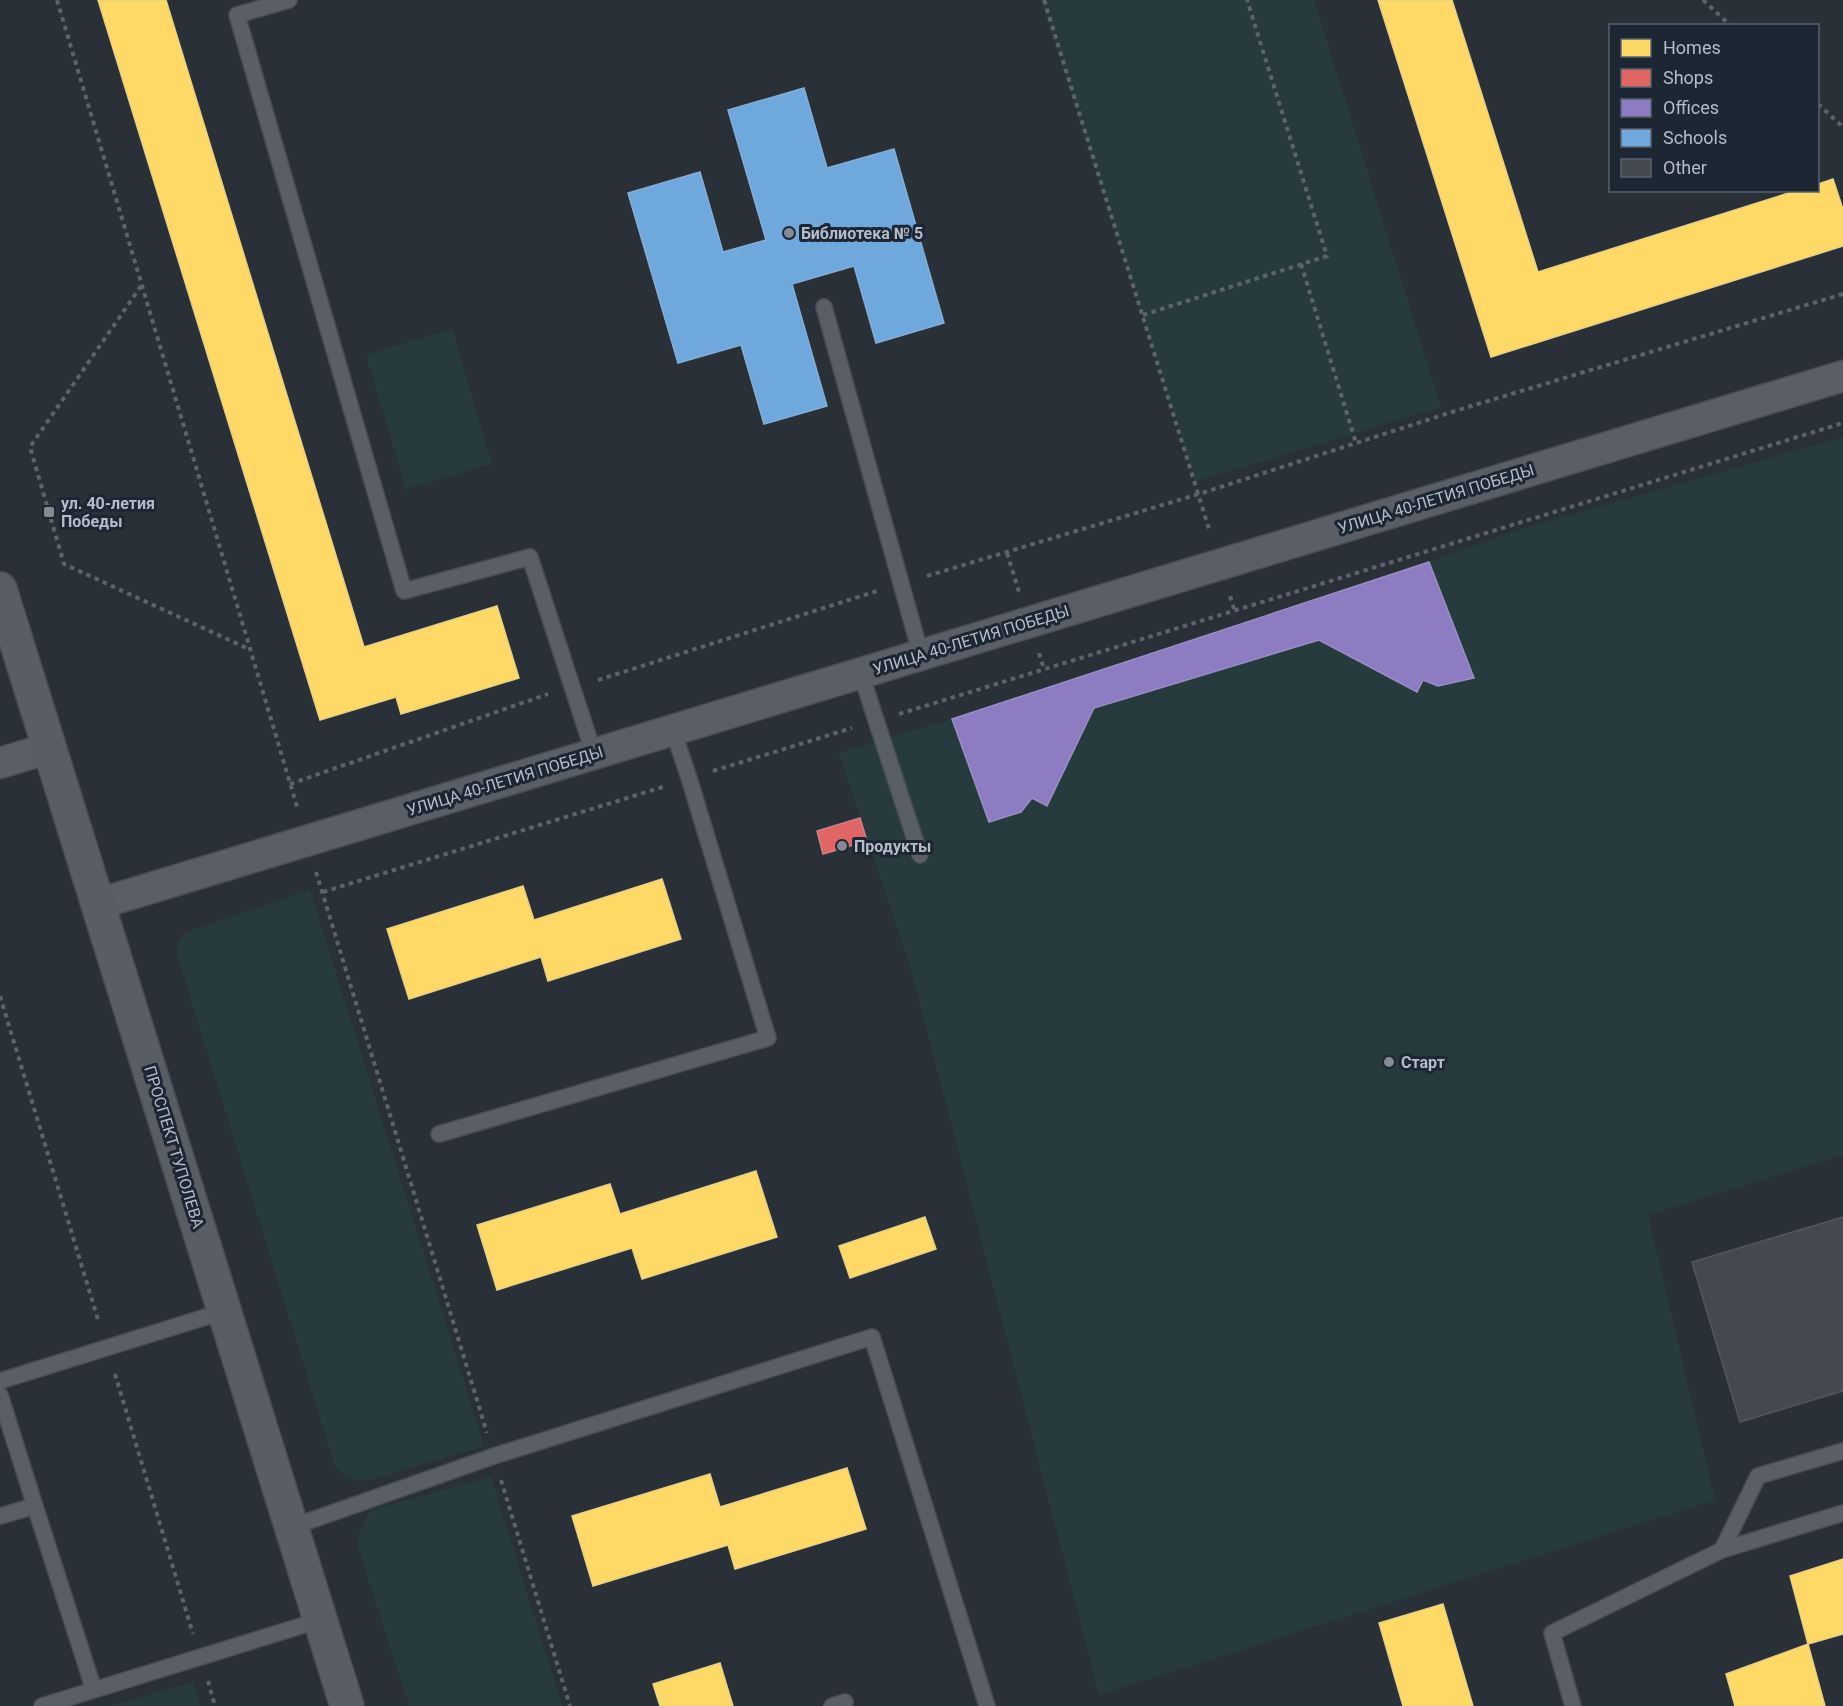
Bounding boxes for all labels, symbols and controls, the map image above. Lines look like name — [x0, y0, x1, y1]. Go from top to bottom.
legend — [1609, 24, 1819, 192]
text: Homes — [1663, 37, 1721, 58]
text: Shops — [1663, 67, 1713, 88]
text: Offices — [1663, 97, 1719, 118]
text: Schools — [1663, 127, 1727, 148]
text: Other — [1663, 157, 1707, 178]
place label: Библиотека № 5 — [801, 224, 923, 243]
marker: Библиотека № 5 — [782, 226, 796, 240]
street label: УЛИЦА 40-ЛЕТИЯ ПОБЕДЫ — [1336, 460, 1536, 538]
place label: ул. 40-летия Победы — [61, 494, 155, 531]
marker: ул. 40-летия Победы — [42, 505, 56, 519]
street label: УЛИЦА 40-ЛЕТИЯ ПОБЕДЫ — [871, 601, 1071, 679]
street label: УЛИЦА 40-ЛЕТИЯ ПОБЕДЫ — [405, 742, 605, 820]
place label: Продукты — [854, 837, 931, 856]
marker: Продукты — [835, 839, 849, 853]
place label: Старт — [1401, 1053, 1445, 1072]
marker: Старт — [1382, 1055, 1396, 1069]
street label: ПРОСПЕКТ ТУПОЛЕВА — [140, 1063, 208, 1231]

